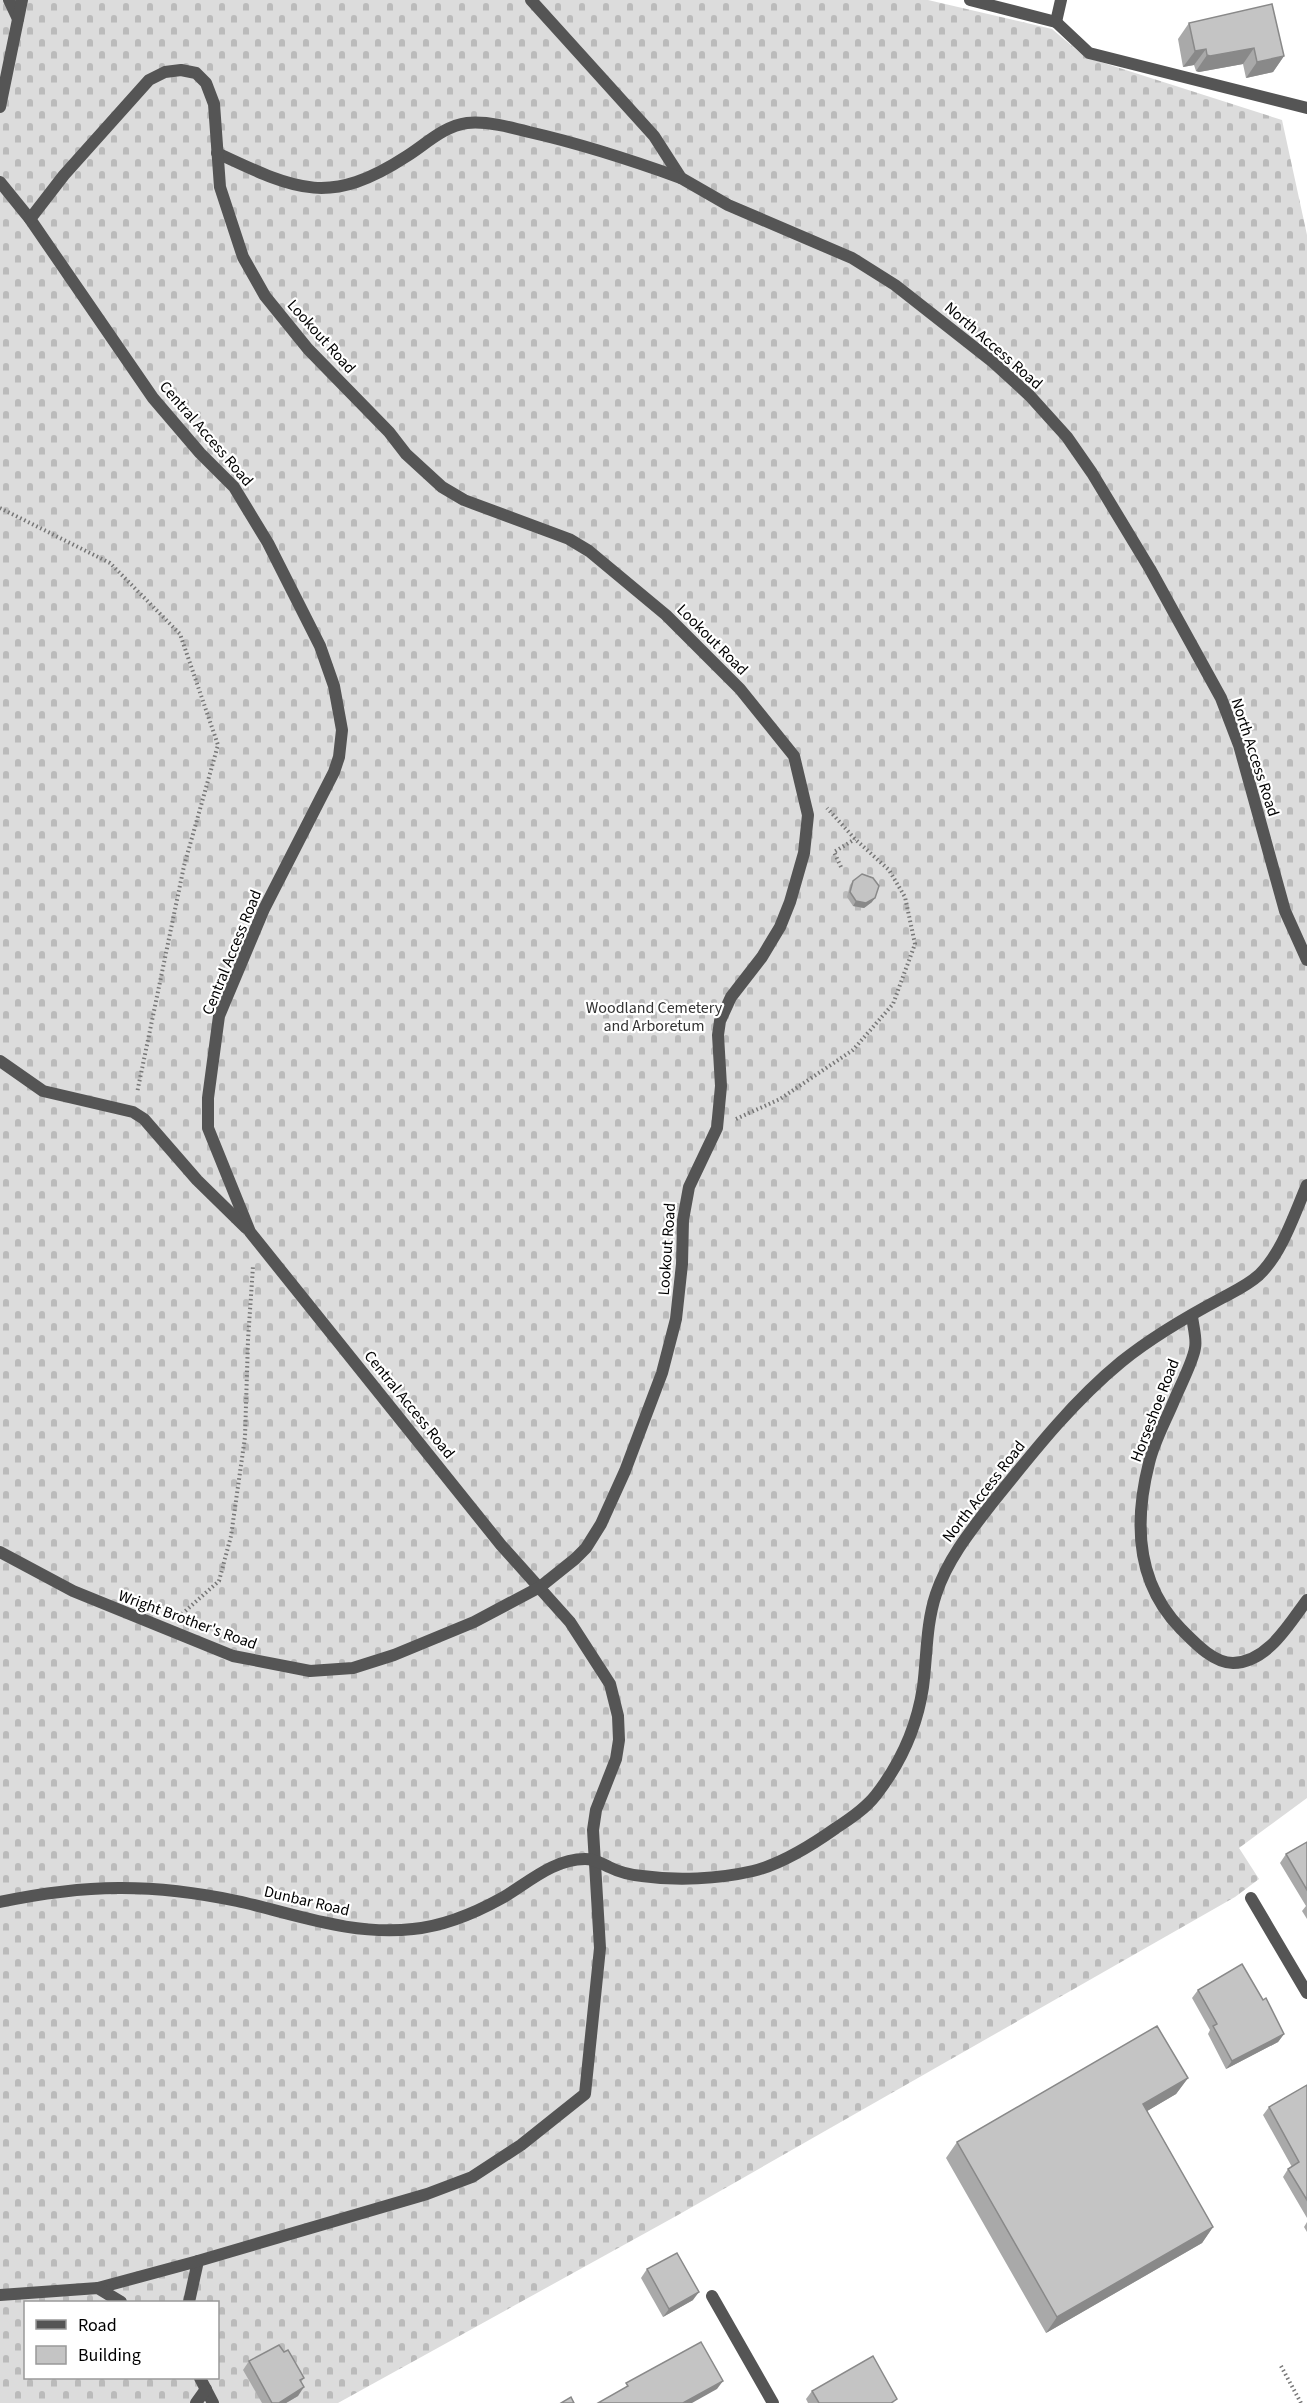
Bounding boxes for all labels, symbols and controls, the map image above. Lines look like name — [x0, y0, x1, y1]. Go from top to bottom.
street label: Lookout Road — [282, 295, 361, 379]
street label: North Access Road — [940, 297, 1047, 395]
street label: Central Access Road — [154, 376, 258, 491]
street label: Lookout Road — [672, 599, 753, 680]
street label: North Access Road — [1226, 695, 1285, 819]
street label: Central Access Road — [197, 886, 267, 1018]
park label: Woodland Cemetery and Arboretum — [586, 997, 723, 1037]
street label: Lookout Road — [653, 1202, 681, 1296]
street label: Central Access Road — [359, 1346, 460, 1463]
street label: Horseshoe Road — [1125, 1356, 1185, 1465]
street label: North Access Road — [937, 1436, 1030, 1547]
street label: Wright Brother's Road — [115, 1585, 260, 1655]
street label: Dunbar Road — [262, 1880, 352, 1921]
legend — [24, 2301, 219, 2379]
text: Road — [78, 2313, 117, 2338]
text: Building — [78, 2343, 141, 2368]

